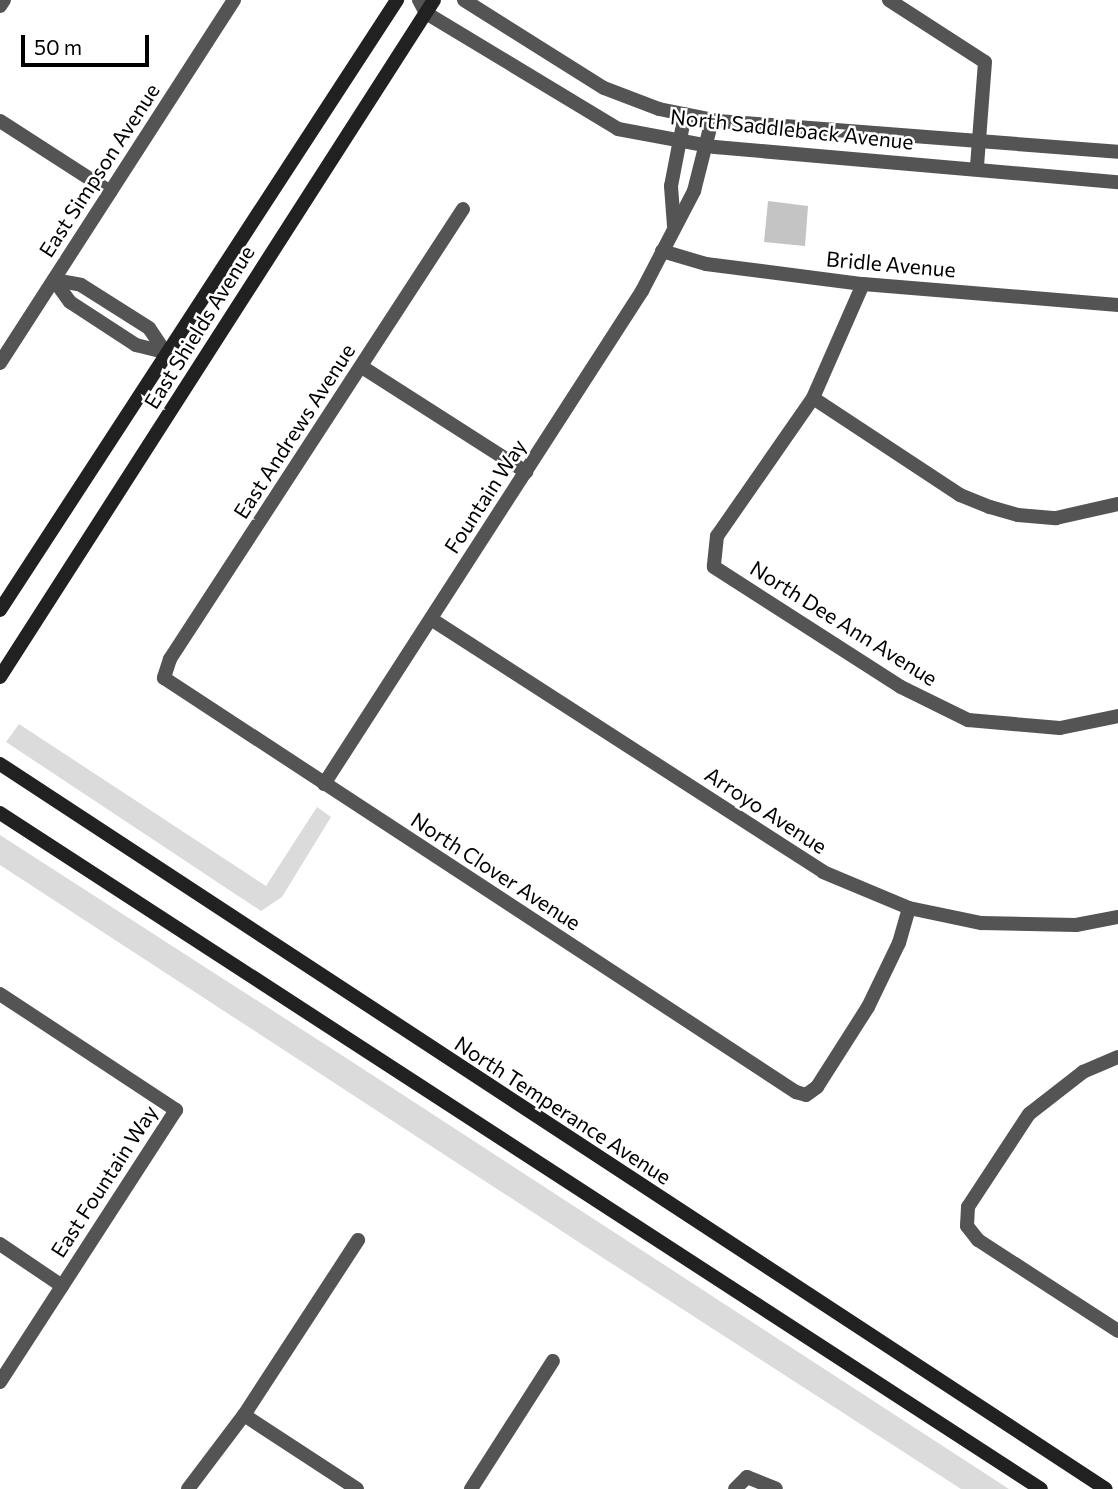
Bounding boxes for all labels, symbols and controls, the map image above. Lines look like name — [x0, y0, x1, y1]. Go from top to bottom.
scale bar — [24, 21, 152, 65]
text: 50 m — [34, 34, 82, 59]
street label: East Simpson Avenue — [33, 78, 165, 262]
street label: North Saddleback Avenue — [669, 104, 915, 154]
street label: East Shields Avenue — [139, 241, 259, 413]
street label: Bridle Avenue — [825, 246, 957, 282]
street label: East Andrews Avenue — [228, 339, 360, 523]
street label: Fountain Way — [439, 434, 531, 558]
street label: North Dee Ann Avenue — [746, 555, 942, 691]
street label: Arroyo Avenue — [700, 761, 832, 859]
street label: North Clover Avenue — [406, 807, 586, 935]
street label: North Temperance Avenue — [450, 1031, 676, 1189]
street label: East Fountain Way — [45, 1100, 163, 1262]

